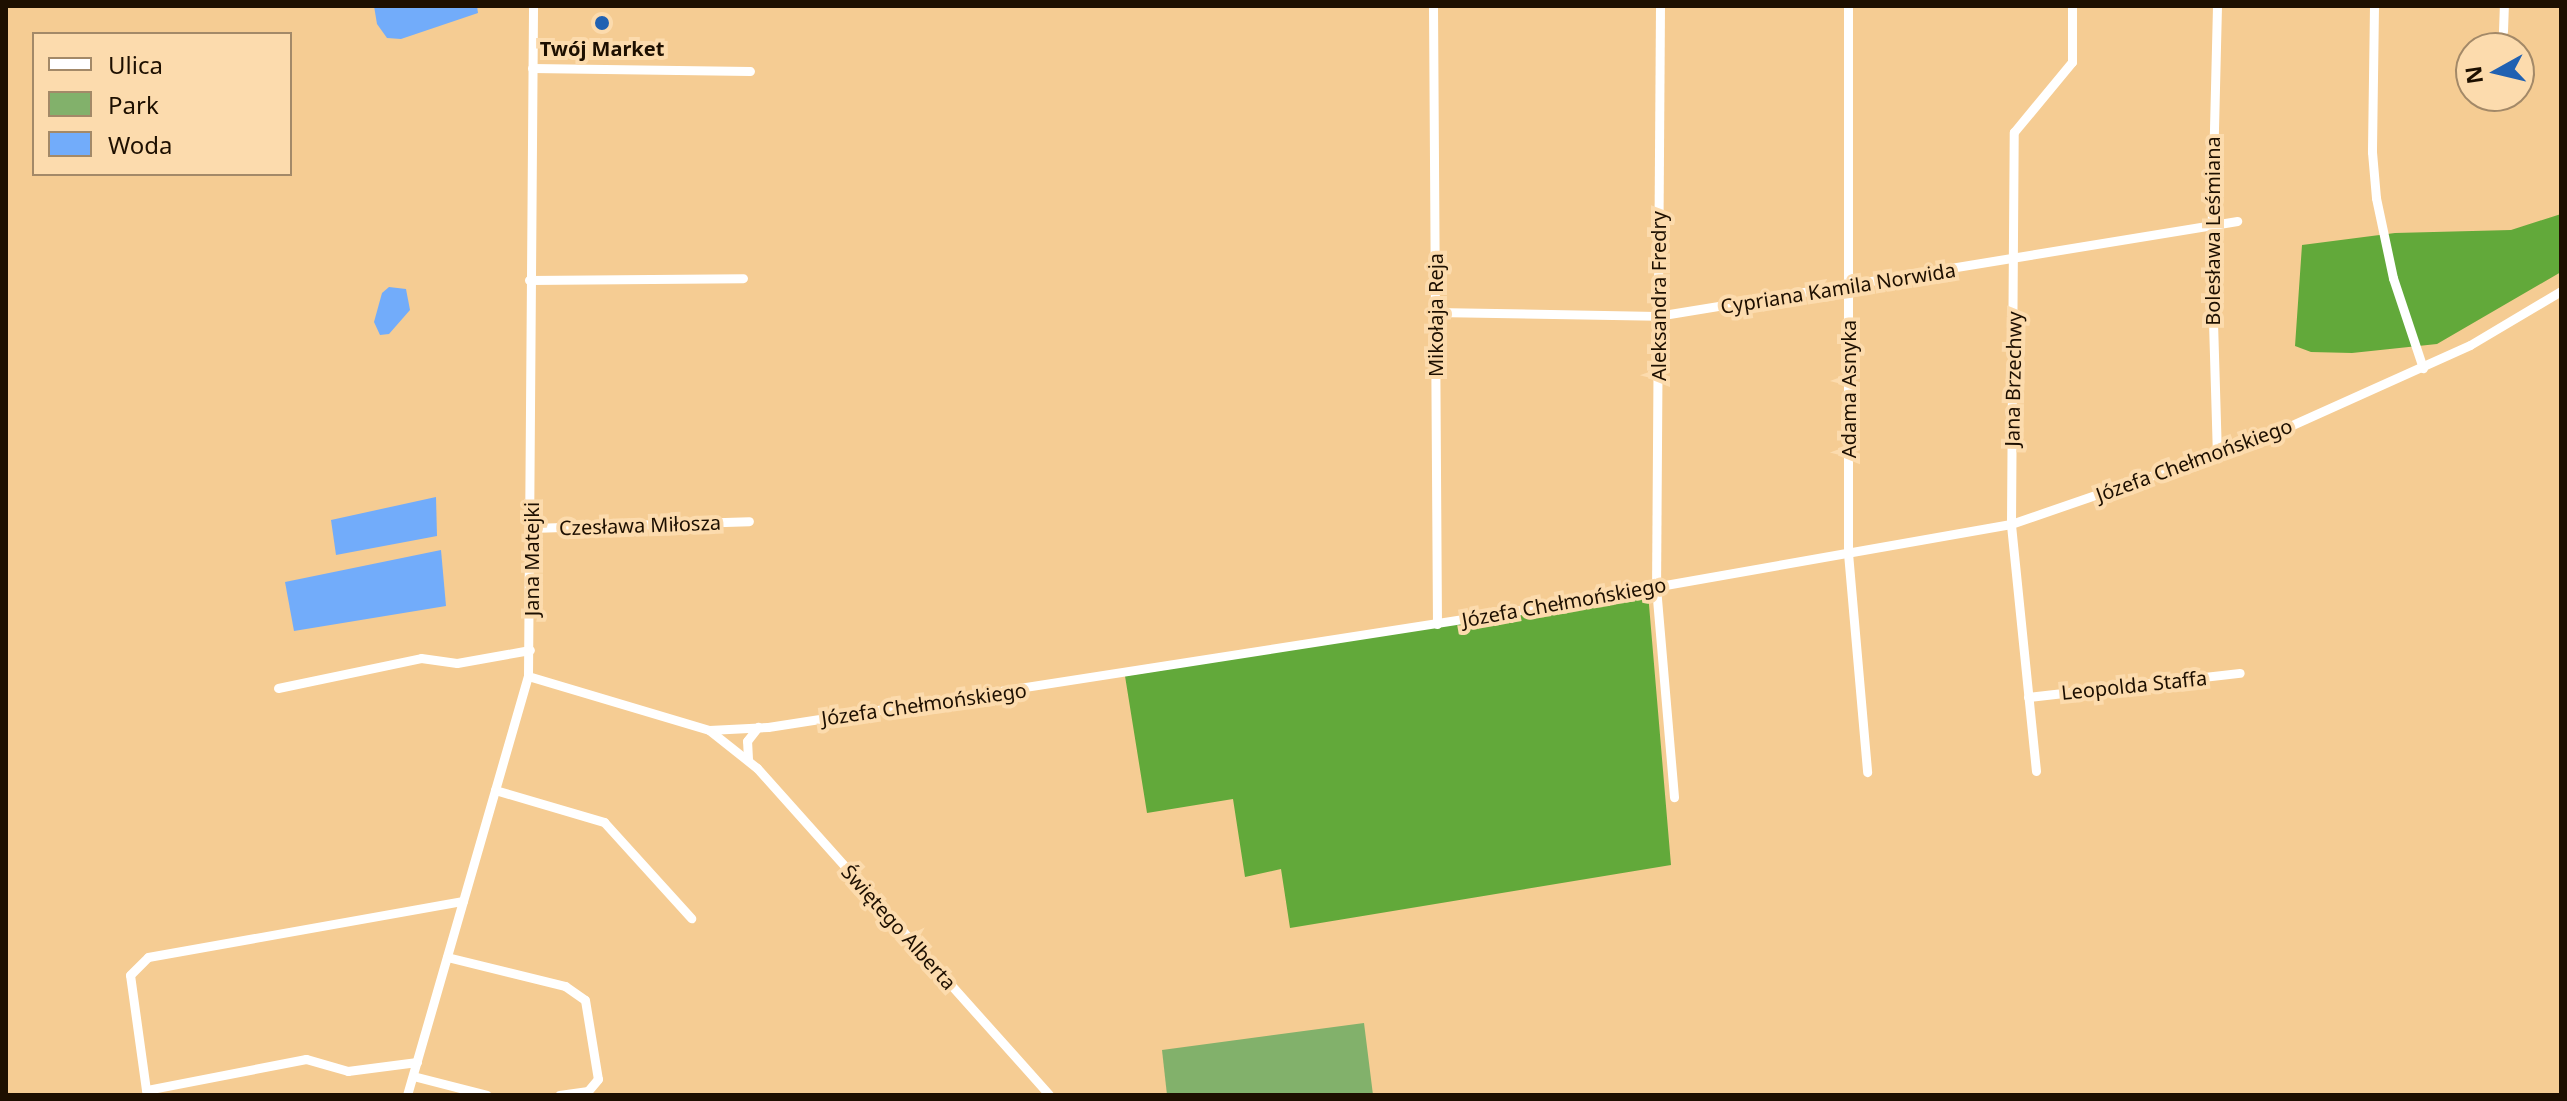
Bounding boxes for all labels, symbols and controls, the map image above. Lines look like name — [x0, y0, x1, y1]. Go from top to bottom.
marker: Twój Market — [593, 14, 611, 32]
legend — [32, 32, 292, 176]
north arrow — [2455, 32, 2535, 112]
place label: Twój Market — [540, 36, 664, 60]
text: Ulica — [108, 48, 163, 81]
text: N — [2457, 64, 2489, 86]
text: Park — [108, 88, 159, 121]
text: Woda — [108, 128, 173, 161]
street label: Bolesława Leśmiana — [2200, 136, 2224, 326]
street label: Aleksandra Fredry — [1646, 211, 1670, 381]
street label: Mikołaja Reja — [1423, 253, 1447, 377]
street label: Cypriana Kamila Norwida — [1719, 258, 1957, 318]
street label: Jana Brzechwy — [2000, 311, 2026, 447]
street label: Adama Asnyka — [1836, 320, 1860, 458]
street label: Józefa Chełmońskiego — [2093, 413, 2295, 507]
street label: Jana Matejki — [519, 502, 543, 616]
street label: Czesława Miłosza — [559, 510, 721, 540]
street label: Józefa Chełmońskiego — [1460, 572, 1668, 632]
street label: Leopolda Staffa — [2060, 665, 2208, 705]
street label: Józefa Chełmońskiego — [820, 678, 1028, 730]
street label: Świętego Alberta — [837, 860, 961, 994]

